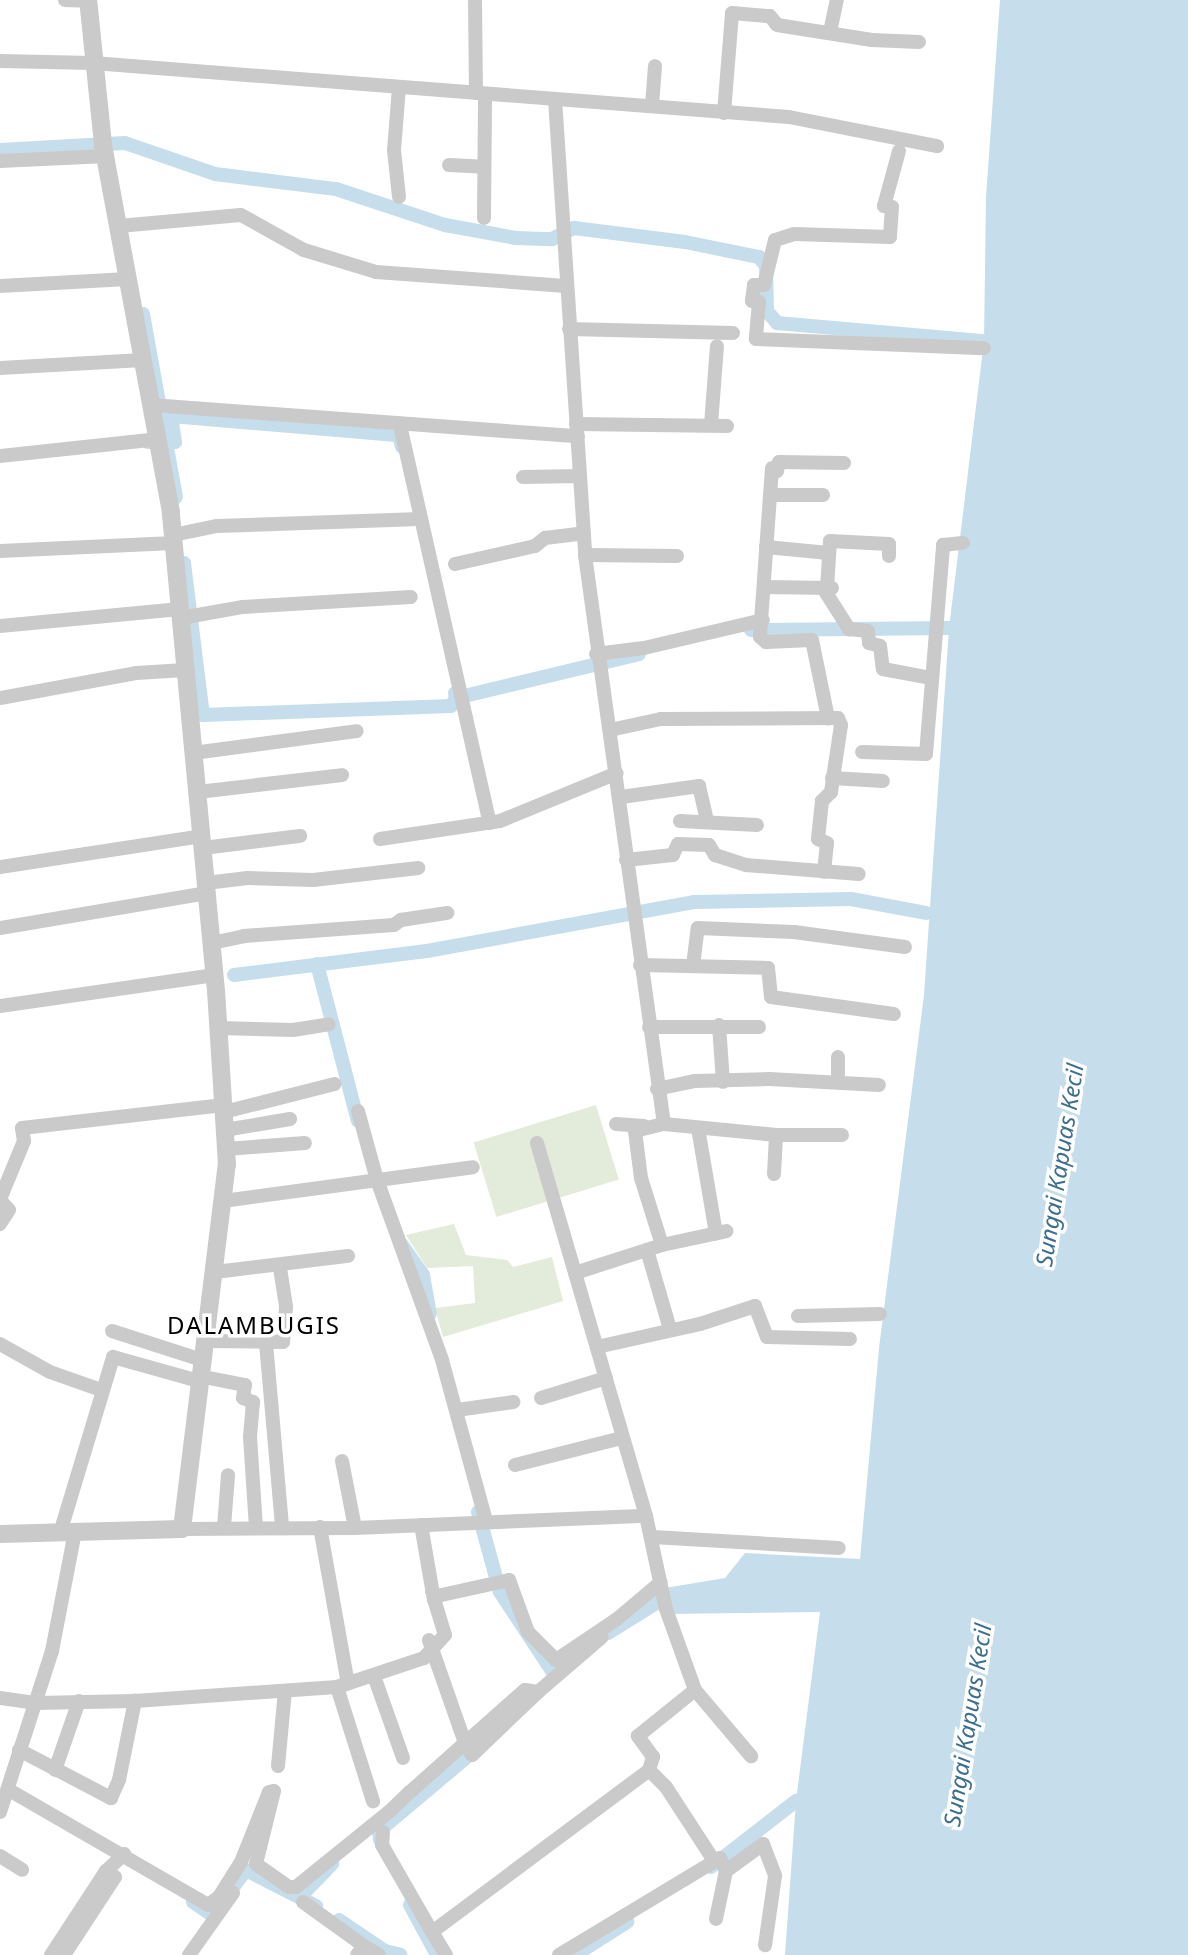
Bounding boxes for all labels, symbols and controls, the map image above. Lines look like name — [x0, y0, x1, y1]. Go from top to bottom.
water label: Sungai Kapuas Kecil — [1029, 1062, 1089, 1268]
district label: DALAMBUGIS — [168, 1311, 340, 1339]
water label: Sungai Kapuas Kecil — [937, 1622, 997, 1828]

